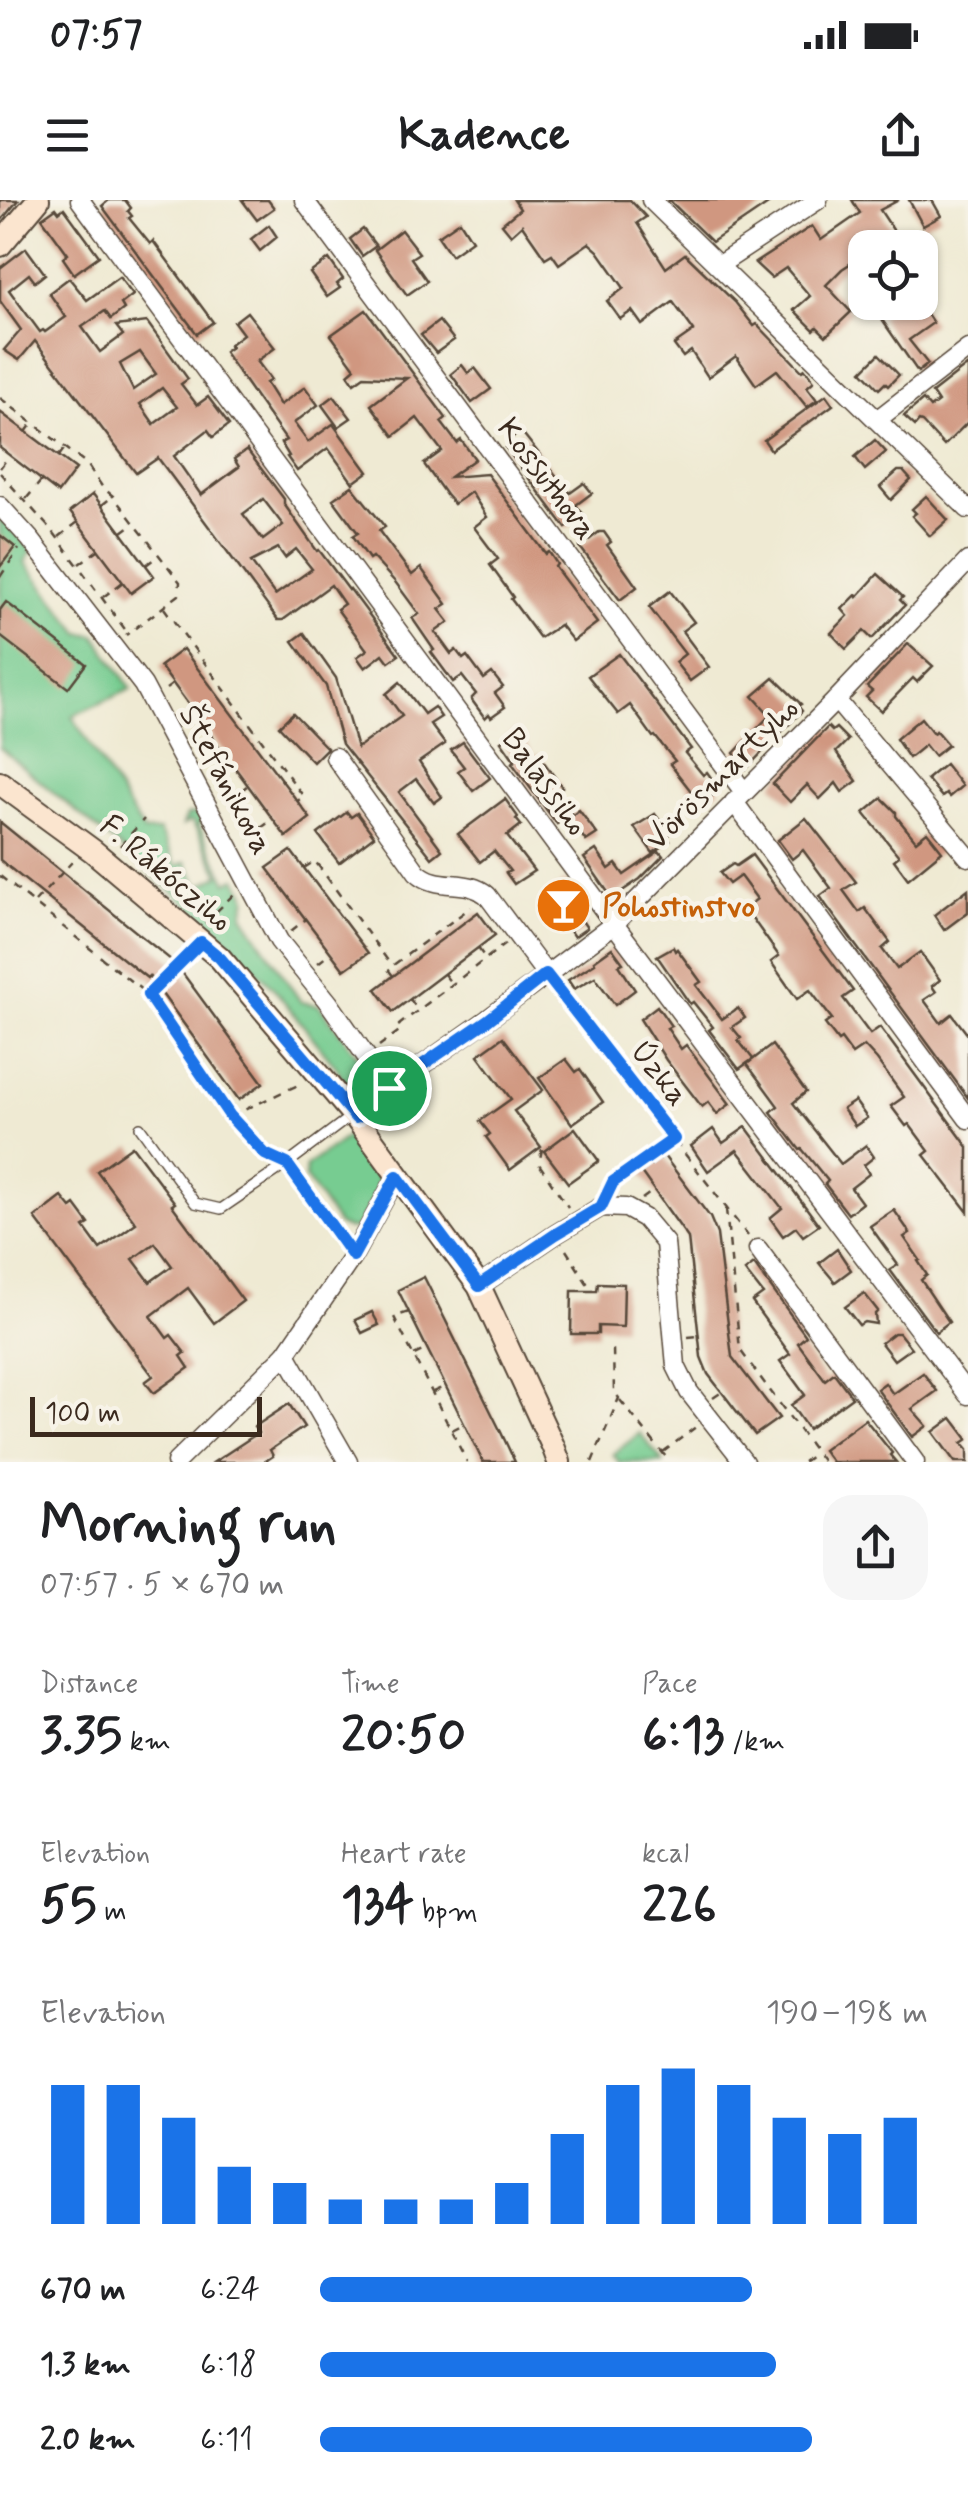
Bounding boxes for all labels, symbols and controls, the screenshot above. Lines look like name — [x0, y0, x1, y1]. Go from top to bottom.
text: 07:57 — [50, 11, 142, 60]
text: Kadence — [398, 106, 570, 165]
icon: menu — [40, 108, 95, 163]
icon: share — [873, 108, 928, 163]
map controls — [848, 230, 938, 320]
button: locate — [848, 230, 938, 320]
street label: Kossuthova — [487, 410, 606, 549]
street label: Vörösmartyho — [637, 689, 808, 860]
street label: Štefánikova — [168, 698, 282, 862]
street label: Balassiho — [491, 720, 598, 844]
street label: F. Rákócziho — [90, 806, 241, 942]
bar icon: Pohostinstvo — [533, 875, 593, 935]
place label: Pohostinstvo — [602, 886, 755, 928]
street label: Úzka — [619, 1031, 698, 1115]
pin — [347, 1046, 432, 1131]
icon: arrive — [362, 1061, 417, 1116]
scale bar — [30, 1392, 262, 1436]
text: 100 m — [45, 1396, 120, 1433]
text: Morning run — [40, 1490, 337, 1562]
button: share — [823, 1495, 928, 1600]
text: 07:57 · 5 × 670 m — [40, 1564, 284, 1606]
text: Distance — [40, 1666, 138, 1703]
text: Time — [341, 1666, 400, 1703]
text: Pace — [642, 1666, 698, 1703]
text: 3.35 — [40, 1703, 122, 1769]
text: 20:50 — [341, 1703, 466, 1769]
text: 6:13 — [642, 1703, 724, 1769]
text: km — [122, 1724, 171, 1761]
text: /km — [724, 1724, 785, 1761]
text: Elevation — [40, 1836, 150, 1873]
text: Heart rate — [341, 1836, 467, 1873]
text: kcal — [642, 1836, 689, 1873]
text: 55 — [40, 1873, 97, 1939]
text: 134 — [341, 1873, 414, 1939]
text: 226 — [642, 1873, 716, 1939]
text: m — [97, 1894, 127, 1931]
text: bpm — [414, 1894, 478, 1931]
text: Elevation — [40, 1992, 166, 2034]
text: 190–198 m — [766, 1992, 928, 2034]
text: 670 m — [40, 2269, 126, 2311]
text: 6:24 — [200, 2269, 260, 2311]
text: 1.3 km — [40, 2344, 131, 2386]
text: 6:18 — [200, 2344, 257, 2386]
text: 2.0 km — [40, 2419, 136, 2461]
text: 6:11 — [200, 2419, 253, 2461]

